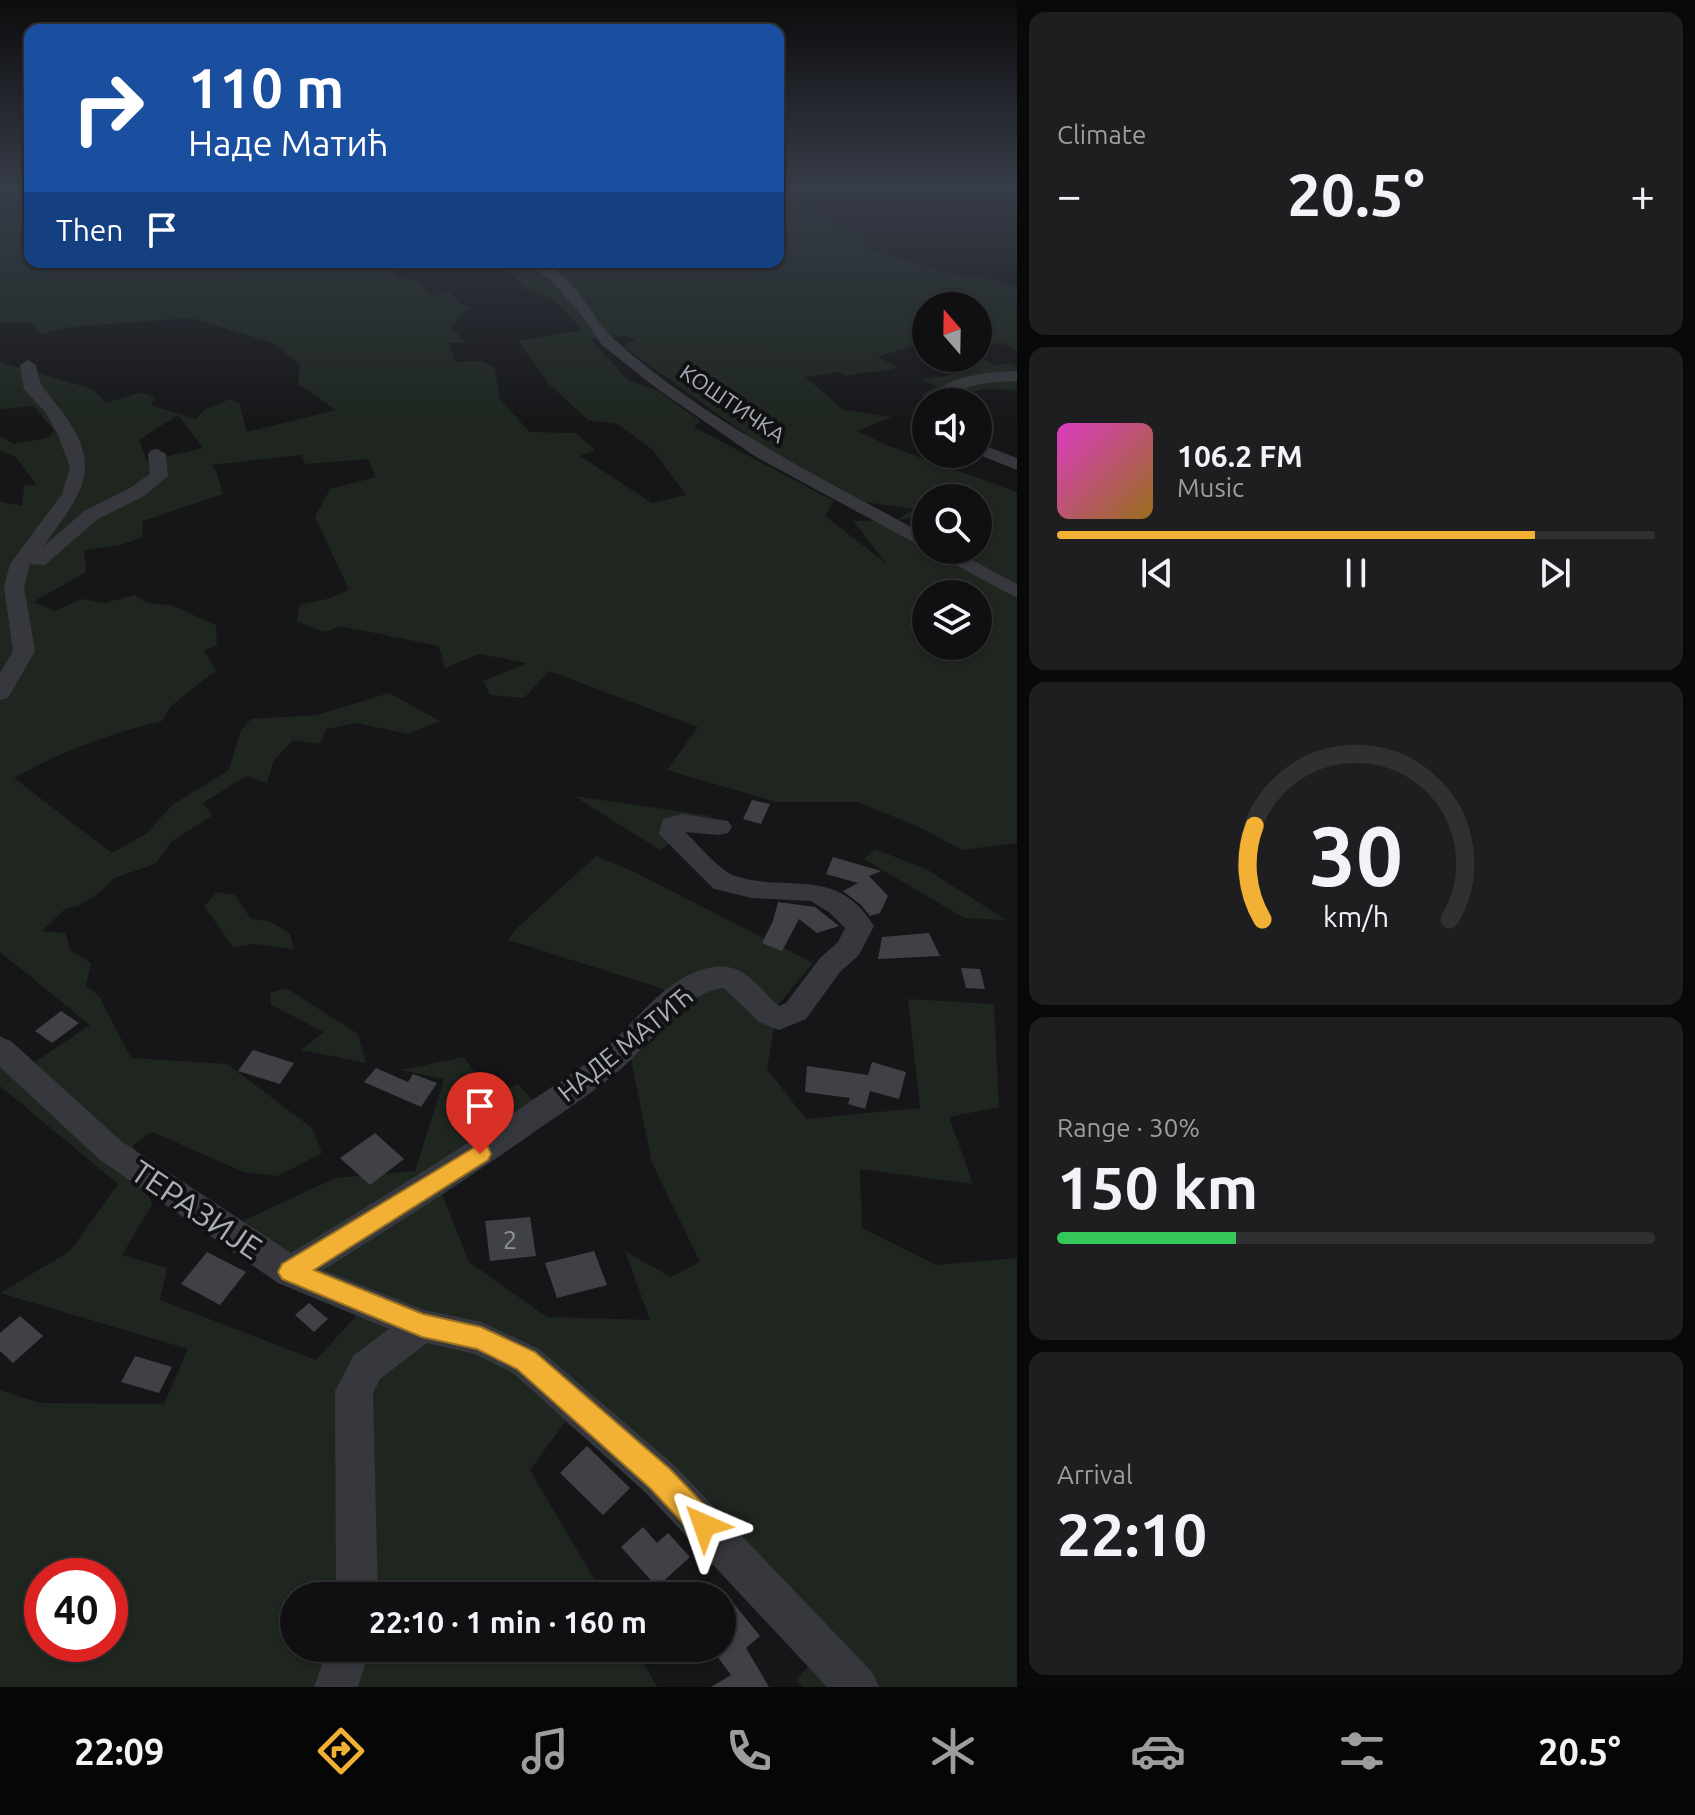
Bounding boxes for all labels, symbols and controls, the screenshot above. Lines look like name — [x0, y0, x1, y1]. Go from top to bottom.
icon: right — [56, 56, 160, 160]
text: 110 m — [188, 56, 344, 119]
text: Climate — [1057, 120, 1146, 149]
text: Наде Матић — [188, 122, 388, 163]
text: 20.5° — [1287, 160, 1425, 227]
text: − — [1057, 170, 1082, 219]
text: + — [1630, 170, 1655, 219]
icon: arrive — [140, 208, 184, 252]
text: Then — [56, 213, 124, 247]
north arrow — [912, 292, 992, 372]
map controls — [912, 292, 992, 660]
street label: КОШТИЧКА — [676, 359, 791, 448]
button: sound — [912, 388, 992, 468]
text: 106.2 FM — [1177, 439, 1303, 473]
text: Music — [1177, 473, 1244, 502]
button: search — [912, 484, 992, 564]
icon: previous — [1135, 551, 1179, 595]
icon: pause — [1334, 551, 1378, 595]
icon: next — [1533, 551, 1577, 595]
button: layers — [912, 580, 992, 660]
text: 30 — [1309, 807, 1403, 901]
text: km/h — [1323, 900, 1389, 932]
street label: НАДЕ МАТИЋ — [552, 981, 698, 1107]
pin — [446, 1072, 514, 1154]
icon: arrive — [458, 1084, 502, 1128]
text: Range · 30% — [1057, 1113, 1200, 1142]
street label: ТЕРАЗИЈЕ — [125, 1152, 269, 1266]
text: 150 km — [1057, 1153, 1258, 1220]
house number: 2 — [503, 1225, 517, 1254]
text: Arrival — [1057, 1460, 1133, 1489]
position arrow — [662, 1483, 746, 1567]
text: 22:10 — [1057, 1500, 1207, 1567]
speed limit sign: 40 — [24, 1558, 128, 1662]
text: 22:10 · 1 min · 160 m — [369, 1605, 647, 1639]
icon: directions — [313, 1723, 369, 1779]
icon: music — [517, 1723, 573, 1779]
icon: phone — [721, 1723, 777, 1779]
icon: climate — [925, 1723, 981, 1779]
icon: car — [1130, 1723, 1186, 1779]
icon: filters — [1334, 1723, 1390, 1779]
text: 22:09 — [74, 1731, 164, 1772]
text: 20.5° — [1538, 1731, 1621, 1772]

